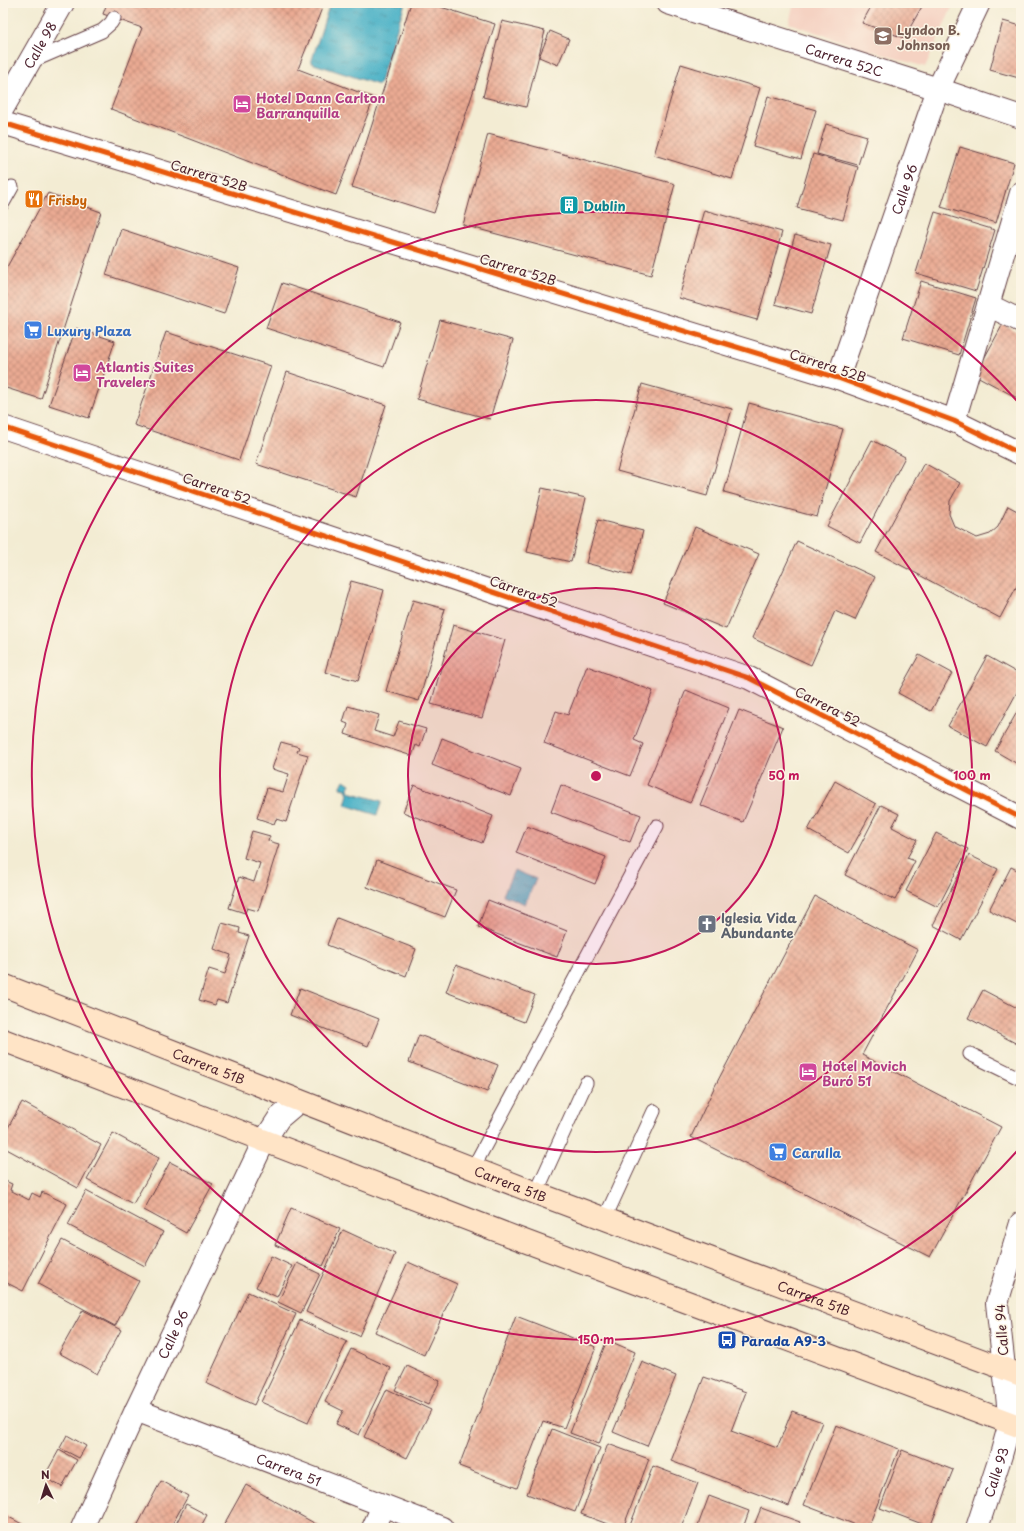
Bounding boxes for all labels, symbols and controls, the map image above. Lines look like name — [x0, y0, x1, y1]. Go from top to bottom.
street label: Calle 98 — [18, 18, 60, 72]
place label: Lyndon B. Johnson — [897, 20, 960, 54]
school or university icon: Lyndon B. Johnson — [872, 25, 894, 47]
street label: Carrera 52C — [803, 38, 886, 80]
place label: Hotel Dann Carlton Barranquilla — [256, 88, 385, 122]
hotel icon: Hotel Dann Carlton Barranquilla — [231, 93, 253, 115]
street label: Carrera 52B — [168, 154, 250, 196]
street label: Calle 96 — [886, 161, 921, 217]
restaurant icon: Frisby — [23, 188, 45, 210]
place label: Frisby — [48, 190, 87, 209]
building icon: Dublin — [558, 194, 580, 216]
place label: Dublin — [583, 196, 626, 215]
street label: Carrera 52B — [477, 248, 559, 290]
supermarket icon: Luxury Plaza — [22, 319, 44, 341]
place label: Luxury Plaza — [47, 321, 132, 340]
street label: Carrera 52B — [787, 344, 869, 386]
place label: Atlantis Suites Travelers — [95, 357, 194, 391]
hotel icon: Atlantis Suites Travelers — [71, 362, 93, 384]
street label: Carrera 52 — [180, 467, 254, 509]
street label: Carrera 52 — [487, 570, 561, 612]
street label: Carrera 52 — [792, 681, 864, 731]
text: 50 m — [768, 766, 800, 784]
text: 100 m — [953, 766, 991, 784]
centre of rings — [589, 769, 603, 783]
place label: Iglesia Vida Abundante — [721, 908, 798, 942]
church icon: Iglesia Vida Abundante — [696, 913, 718, 935]
street label: Carrera 51B — [170, 1043, 248, 1088]
place label: Hotel Movich Buró 51 — [822, 1056, 907, 1090]
hotel icon: Hotel Movich Buró 51 — [797, 1061, 819, 1083]
supermarket icon: Carulla — [767, 1141, 789, 1163]
place label: Carulla — [792, 1143, 842, 1162]
street label: Carrera 51B — [472, 1160, 550, 1206]
street label: Carrera 51B — [775, 1275, 853, 1320]
street label: Calle 94 — [990, 1303, 1012, 1357]
street label: Calle 96 — [152, 1306, 192, 1362]
bus stop icon: Parada A9-3 — [716, 1329, 738, 1351]
text: 150 m — [578, 1330, 614, 1348]
place label: Parada A9-3 — [741, 1331, 827, 1350]
street label: Calle 93 — [978, 1445, 1012, 1499]
street label: Carrera 51 — [254, 1448, 324, 1490]
north arrow — [26, 1465, 66, 1505]
text: N — [40, 1466, 50, 1483]

